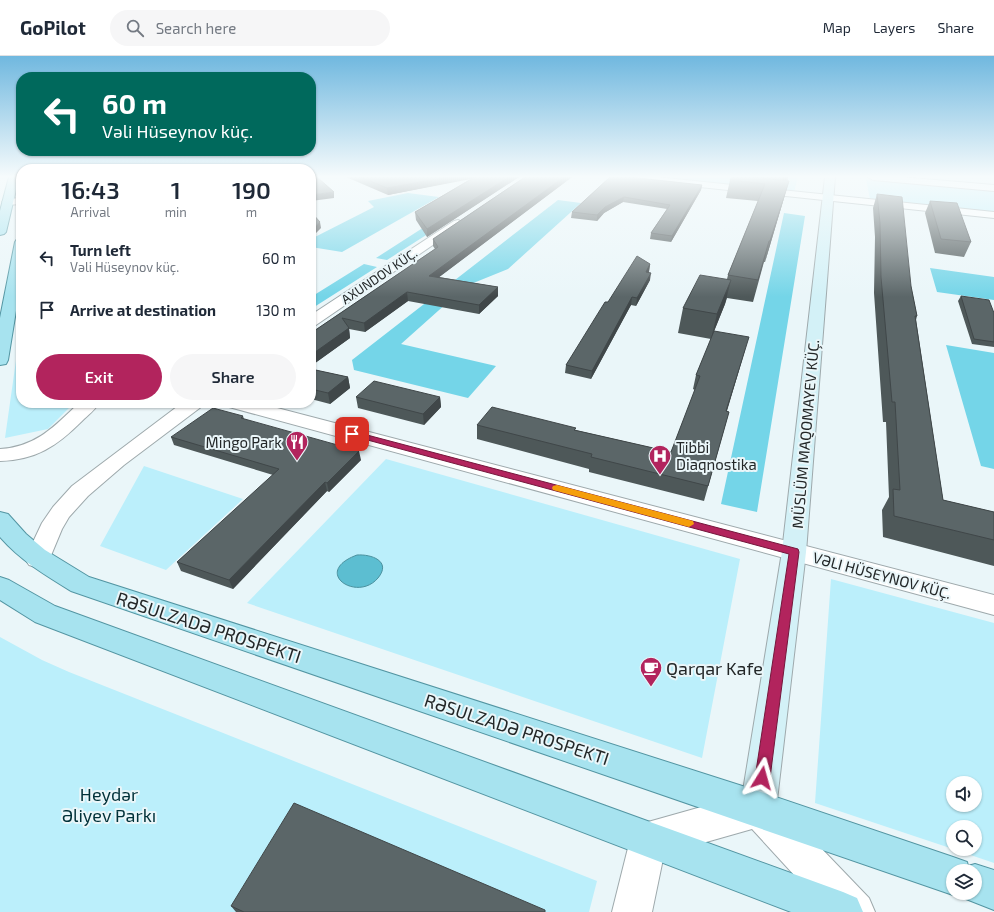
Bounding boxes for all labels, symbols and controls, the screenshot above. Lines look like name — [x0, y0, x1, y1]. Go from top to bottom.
search box — [110, 10, 390, 46]
text: GoPilot — [20, 16, 86, 39]
icon: search — [124, 17, 146, 39]
text: Search here — [156, 19, 236, 37]
text: Map — [823, 19, 851, 36]
text: Layers — [873, 19, 915, 36]
text: Share — [937, 19, 974, 36]
text: 60 m — [102, 86, 167, 120]
icon: left — [36, 88, 88, 140]
text: Vəli Hüseynov küç. — [102, 120, 253, 142]
text: 16:43 — [61, 175, 120, 204]
text: 1 — [171, 175, 181, 204]
text: 190 — [232, 175, 271, 204]
text: Arrival — [71, 204, 110, 220]
text: min — [165, 204, 187, 220]
text: m — [246, 204, 257, 220]
text: Turn left — [70, 241, 131, 259]
street label: AXUNDOV KÜÇ. — [338, 245, 421, 308]
icon: left — [36, 247, 58, 269]
text: 60 m — [262, 249, 296, 267]
text: Vəli Hüseynov küç. — [70, 259, 179, 275]
icon: arrive — [36, 299, 58, 321]
text: Arrive at destination — [70, 301, 216, 319]
text: 130 m — [256, 301, 296, 319]
street label: MÜSLÜM MAQOMAYEV KÜÇ. — [788, 339, 823, 529]
button: Exit — [36, 354, 162, 400]
button: Share — [170, 354, 296, 400]
pin — [335, 417, 369, 451]
icon: arrive — [341, 423, 363, 445]
restaurant icon: Mingo Park — [284, 429, 310, 462]
place label: Mingo Park — [206, 433, 282, 451]
place label: Tibbi Diaqnostika — [676, 438, 757, 473]
hospital icon: Tibbi Diaqnostika — [647, 443, 673, 476]
street label: VƏLI HÜSEYNOV KÜÇ. — [811, 548, 953, 603]
street label: RƏSULZADƏ PROSPEKTI — [114, 587, 304, 667]
cafe icon: Qarqar Kafe — [638, 655, 664, 688]
place label: Qarqar Kafe — [666, 657, 763, 679]
street label: RƏSULZADƏ PROSPEKTI — [422, 689, 612, 769]
position arrow — [741, 757, 783, 799]
map controls — [946, 776, 982, 900]
button: sound — [946, 776, 982, 812]
park label: Heydər Əliyev Parkı — [62, 783, 156, 826]
button: search — [946, 820, 982, 856]
button: layers — [946, 864, 982, 900]

